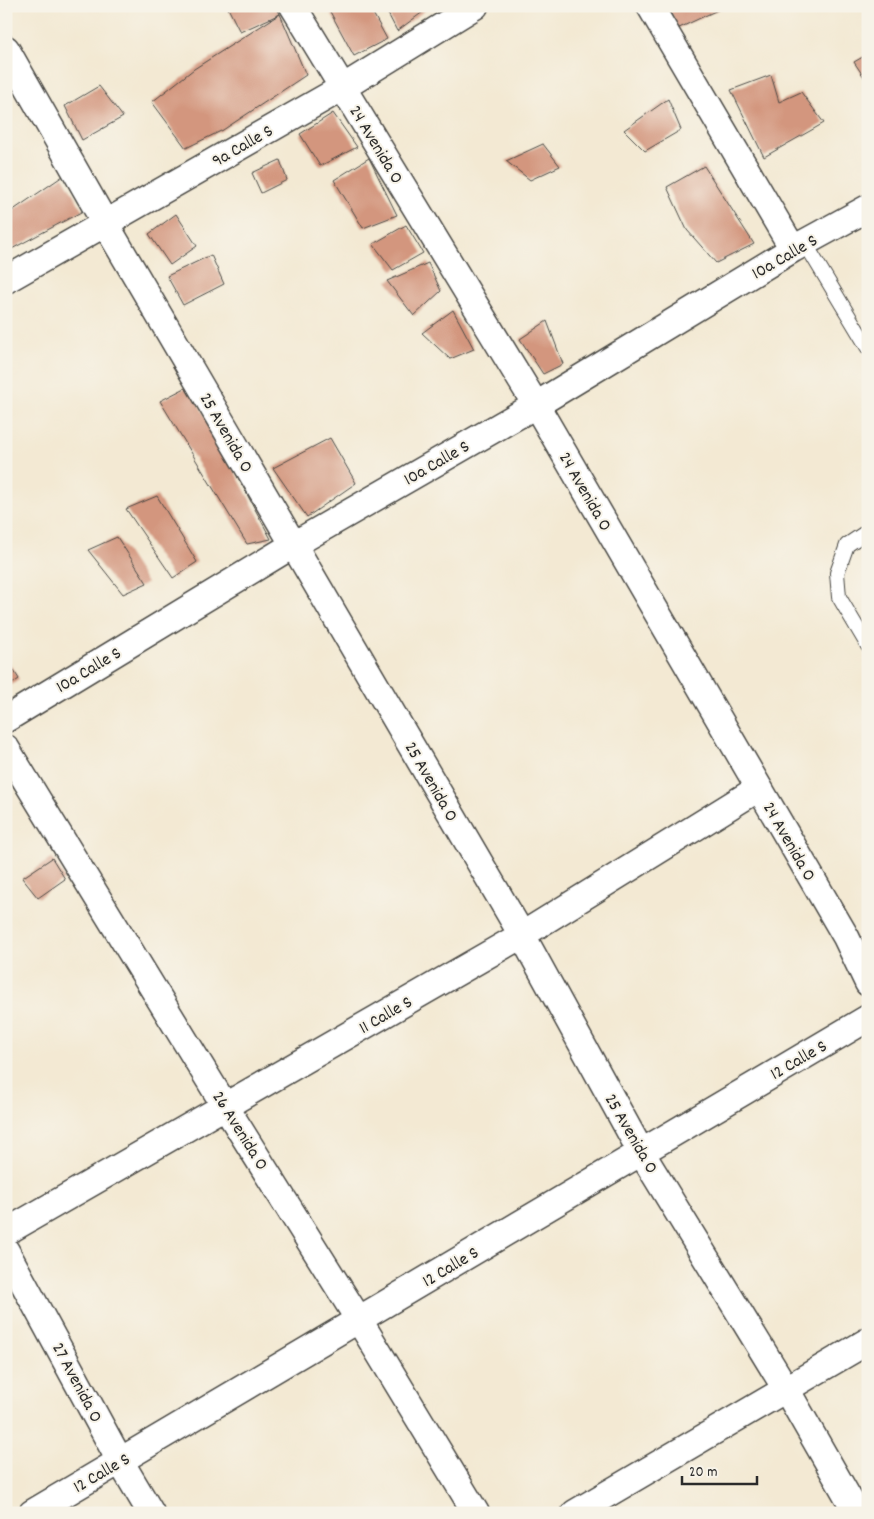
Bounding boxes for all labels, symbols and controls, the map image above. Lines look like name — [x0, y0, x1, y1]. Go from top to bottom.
street label: 24 Avenida O — [342, 101, 408, 189]
street label: 9a Calle S — [208, 120, 278, 175]
street label: 10a Calle S — [748, 229, 823, 287]
street label: 25 Avenida O — [192, 389, 258, 478]
street label: 10a Calle S — [400, 435, 475, 493]
street label: 24 Avenida O — [551, 448, 617, 536]
street label: 10a Calle S — [52, 642, 127, 700]
street label: 25 Avenida O — [397, 738, 463, 827]
street label: 24 Avenida O — [755, 798, 821, 886]
street label: 11 Calle S — [355, 991, 418, 1041]
street label: 12 Calle S — [766, 1035, 832, 1087]
street label: 26 Avenida O — [205, 1087, 273, 1176]
street label: 25 Avenida O — [597, 1090, 663, 1179]
street label: 12 Calle S — [418, 1241, 484, 1295]
street label: 27 Avenida O — [44, 1339, 107, 1427]
street label: 12 Calle S — [69, 1448, 135, 1500]
scale bar — [682, 1454, 756, 1486]
text: 20 m — [689, 1462, 717, 1484]

